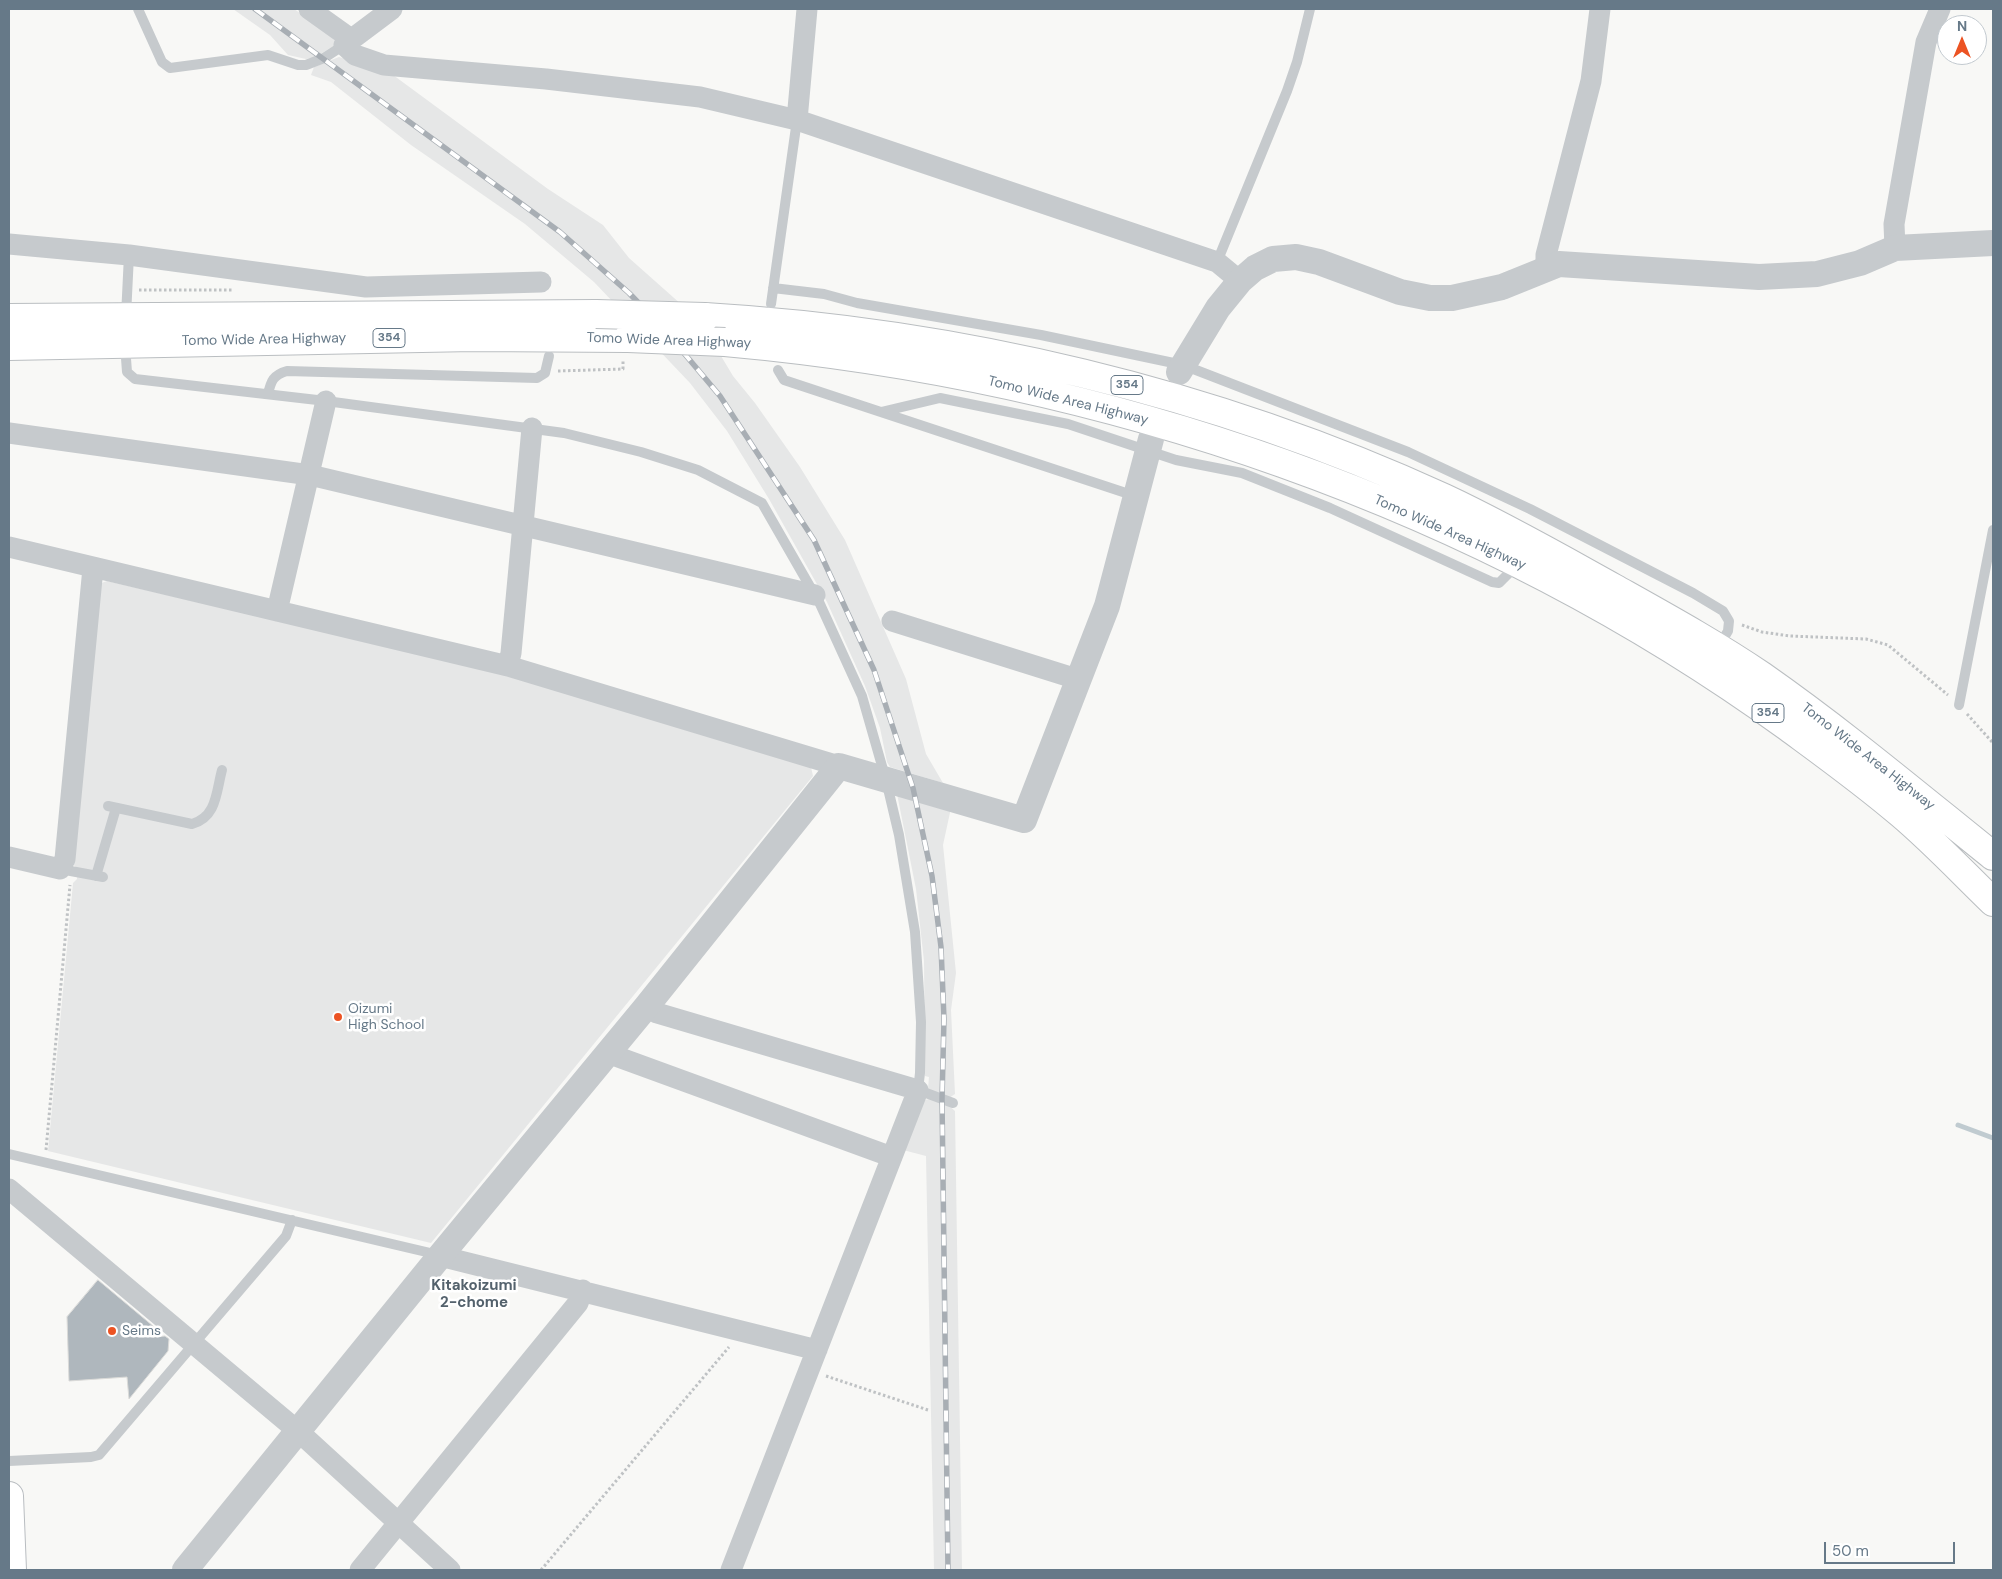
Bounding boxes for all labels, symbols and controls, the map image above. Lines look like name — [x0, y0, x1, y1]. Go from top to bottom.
north arrow — [1937, 15, 1987, 65]
text: N — [1957, 17, 1967, 35]
road number: 354 — [373, 328, 405, 348]
street label: Tomo Wide Area Highway — [182, 330, 346, 350]
street label: Tomo Wide Area Highway — [586, 330, 752, 352]
street label: Tomo Wide Area Highway — [986, 373, 1150, 429]
road number: 354 — [1111, 376, 1143, 394]
street label: Tomo Wide Area Highway — [1371, 492, 1529, 574]
street label: Tomo Wide Area Highway — [1798, 700, 1938, 814]
road number: 354 — [1752, 704, 1784, 722]
place label: Oizumi High School — [348, 1001, 424, 1034]
marker: Oizumi High School — [332, 1011, 344, 1023]
district label: Kitakoizumi 2-chome — [431, 1277, 517, 1312]
place label: Seims — [122, 1323, 161, 1339]
marker: Seims — [106, 1325, 118, 1337]
scale bar — [1827, 1532, 1958, 1564]
text: 50 m — [1832, 1541, 1869, 1561]

